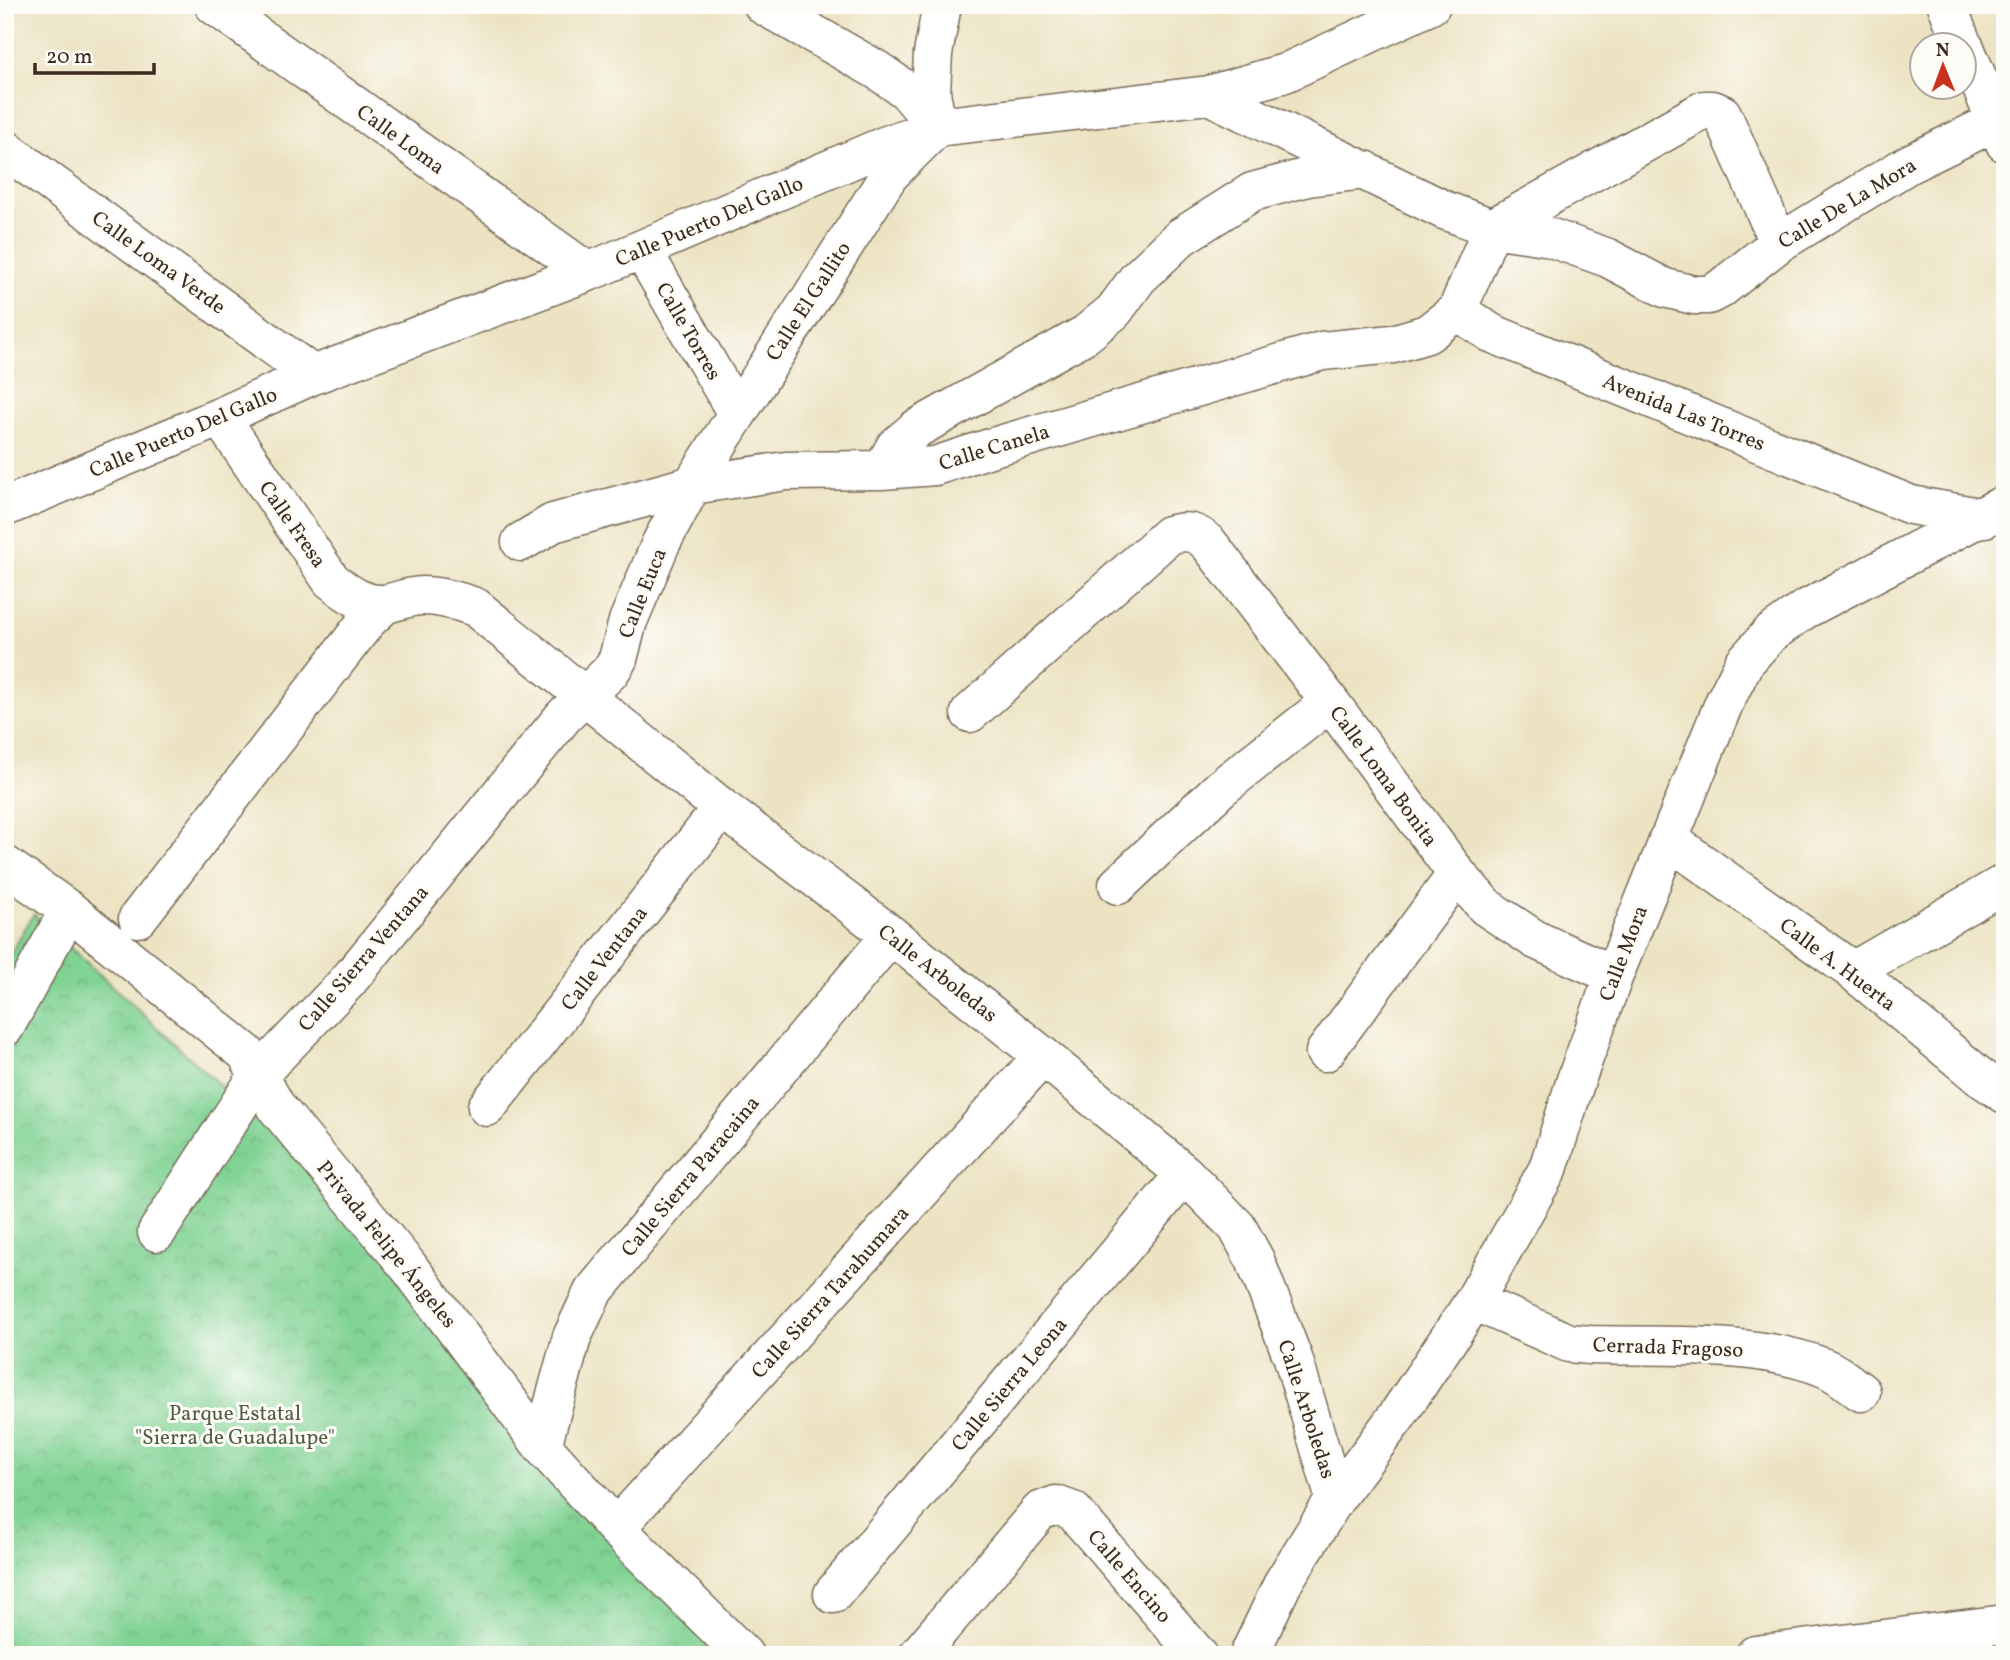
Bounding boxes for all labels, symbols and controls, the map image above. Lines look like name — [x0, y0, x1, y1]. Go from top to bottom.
scale bar — [35, 32, 154, 76]
north arrow — [1909, 32, 1979, 102]
text: N — [1936, 38, 1950, 64]
text: 20 m — [46, 43, 92, 72]
street label: Calle Loma — [350, 98, 450, 182]
street label: Calle De La Mora — [1773, 152, 1922, 257]
street label: Calle Puerto Del Gallo — [611, 170, 808, 275]
street label: Calle Loma Verde — [85, 205, 231, 322]
street label: Calle El Gallito — [760, 236, 859, 367]
street label: Calle Torres — [648, 277, 727, 386]
street label: Avenida Las Torres — [1598, 368, 1769, 459]
street label: Calle Puerto Del Gallo — [85, 381, 282, 486]
street label: Calle Canela — [936, 418, 1053, 479]
street label: Calle Fresa — [251, 475, 332, 574]
street label: Calle Euca — [612, 544, 675, 643]
street label: Calle Loma Bonita — [1322, 700, 1444, 853]
street label: Calle Sierra Ventana — [292, 879, 436, 1039]
street label: Calle Ventana — [555, 900, 655, 1017]
street label: Calle Mora — [1593, 901, 1656, 1006]
street label: Calle A. Huerta — [1773, 912, 1901, 1019]
street label: Calle Arboledas — [871, 918, 1003, 1030]
street label: Calle Sierra Paracaina — [615, 1090, 767, 1264]
street label: Privada Felipe Ángeles — [309, 1155, 463, 1335]
street label: Calle Sierra Tarahumara — [745, 1200, 917, 1386]
street label: Calle Sierra Leona — [945, 1312, 1075, 1458]
street label: Cerrada Fragoso — [1592, 1331, 1744, 1366]
street label: Calle Arboledas — [1269, 1336, 1342, 1483]
park label: Parque Estatal "Sierra de Guadalupe" — [135, 1400, 335, 1453]
street label: Calle Encino — [1080, 1524, 1178, 1630]

